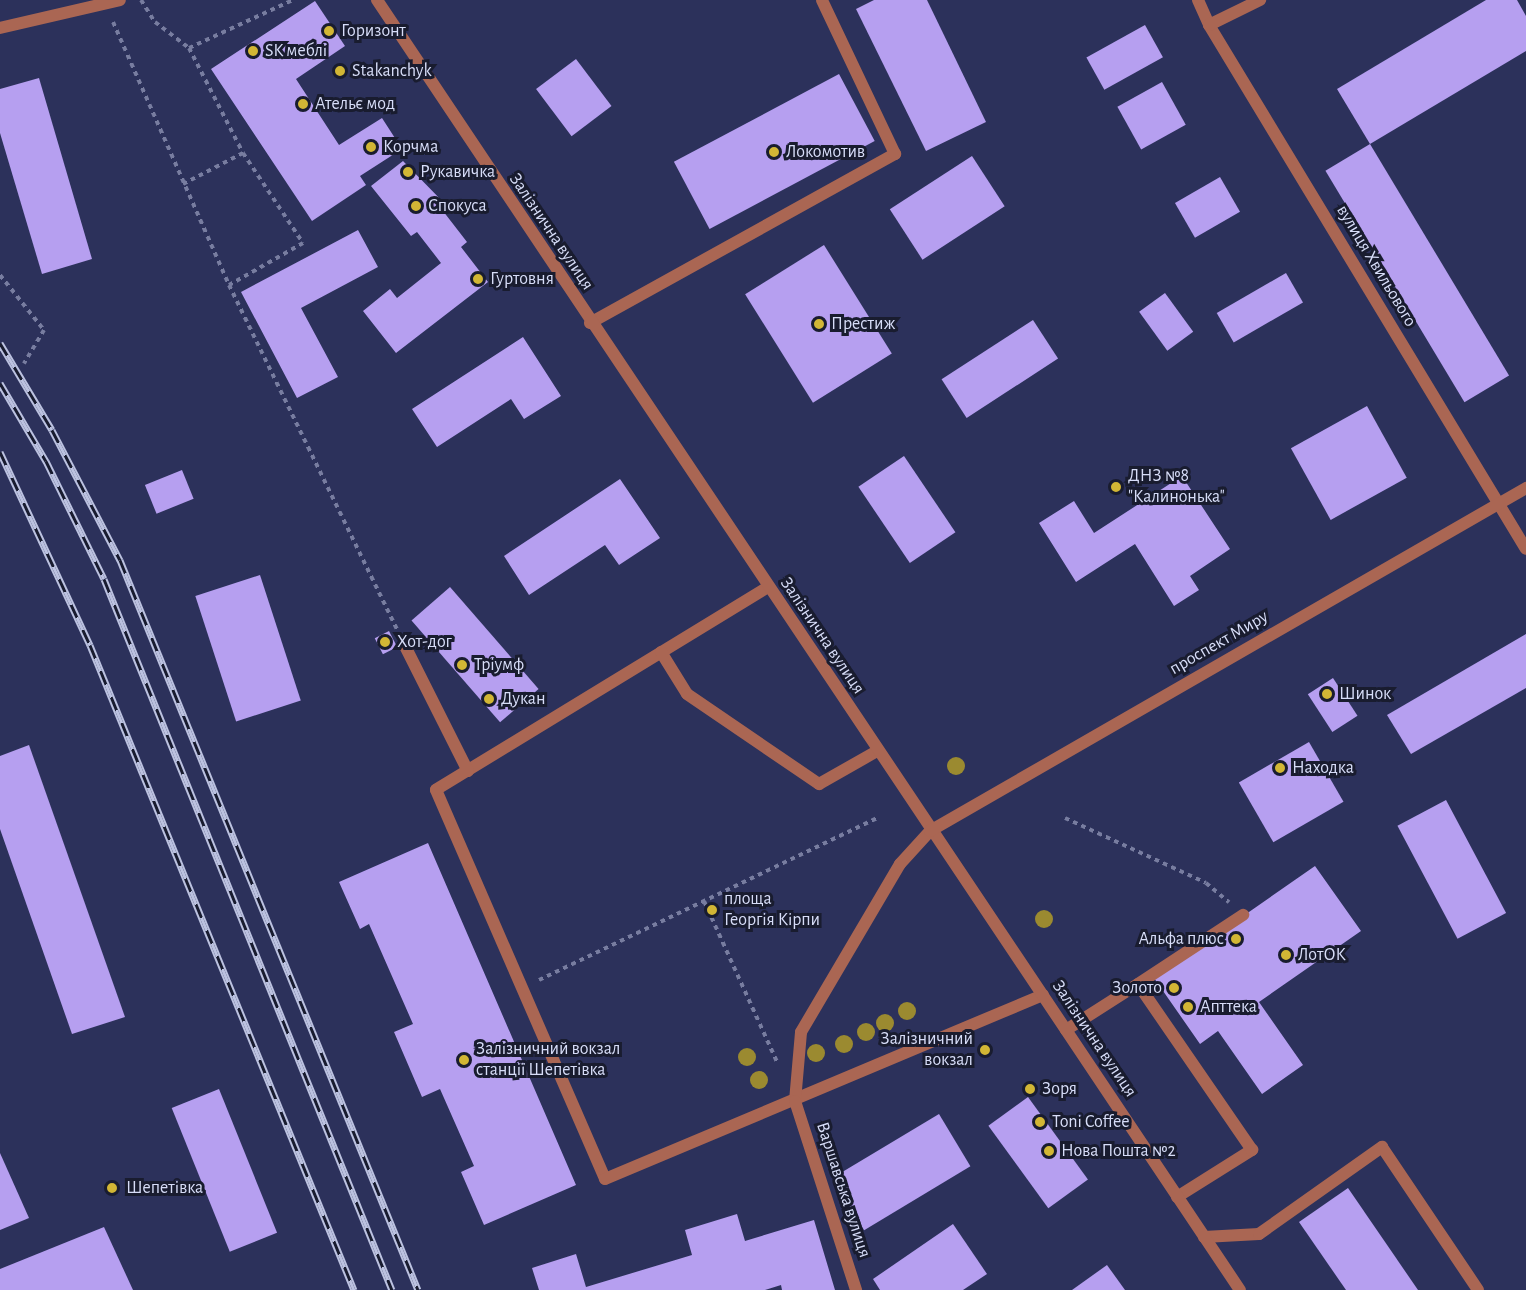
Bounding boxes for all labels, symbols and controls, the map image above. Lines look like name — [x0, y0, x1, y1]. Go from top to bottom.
place label: Горизонт — [341, 20, 406, 42]
marker: Горизонт — [322, 24, 336, 38]
place label: SK меблі — [265, 40, 327, 62]
marker: SK меблі — [246, 44, 260, 58]
place label: Stakanchyk — [352, 60, 432, 82]
marker: Stakanchyk — [333, 64, 347, 78]
place label: Ательє мод — [315, 93, 395, 115]
marker: Ательє мод — [296, 97, 310, 111]
place label: Корчма — [383, 136, 438, 158]
marker: Корчма — [364, 140, 378, 154]
place label: Локомотив — [786, 141, 865, 163]
marker: Локомотив — [767, 145, 781, 159]
place label: Рукавичка — [420, 161, 495, 183]
marker: Рукавичка — [401, 165, 415, 179]
street label: Залізнична вулиця — [504, 170, 598, 294]
place label: Спокуса — [428, 195, 487, 217]
marker: Спокуса — [409, 199, 423, 213]
street label: вулиця Хвильового — [1331, 201, 1421, 331]
place label: Гуртовня — [490, 268, 554, 290]
marker: Гуртовня — [471, 272, 485, 286]
place label: Престиж — [831, 313, 895, 335]
marker: Престиж — [812, 317, 826, 331]
place label: ДНЗ №8 "Калинонька" — [1128, 466, 1225, 508]
marker: ДНЗ №8 "Калинонька" — [1109, 480, 1123, 494]
street label: Залізнична вулиця — [775, 574, 869, 698]
street label: проспект Миру — [1166, 606, 1272, 680]
place label: Хот-дог — [397, 631, 452, 653]
marker: Хот-дог — [378, 635, 392, 649]
place label: Тріумф — [474, 654, 524, 676]
marker: Тріумф — [455, 658, 469, 672]
place label: Шинок — [1339, 683, 1391, 705]
marker: Шинок — [1320, 687, 1334, 701]
place label: Дукан — [501, 688, 546, 710]
marker: Дукан — [482, 692, 496, 706]
place label: Находка — [1292, 757, 1354, 779]
marker: Находка — [1273, 761, 1287, 775]
place label: площа Георгія Кірпи — [724, 889, 820, 932]
marker: площа Георгія Кірпи — [705, 903, 719, 917]
place label: Альфа плюс — [1138, 928, 1224, 950]
marker: Альфа плюс — [1229, 932, 1243, 946]
place label: ЛотОК — [1298, 944, 1346, 966]
marker: ЛотОК — [1279, 948, 1293, 962]
street label: Залізнична вулиця — [1047, 977, 1141, 1101]
place label: Золото — [1112, 977, 1162, 999]
marker: Золото — [1167, 981, 1181, 995]
place label: Апттека — [1200, 996, 1257, 1018]
marker: Апттека — [1181, 1000, 1195, 1014]
place label: Залізничний вокзал — [880, 1029, 973, 1072]
place label: Залізничний вокзал станції Шепетівка — [476, 1039, 620, 1082]
marker: Залізничний вокзал — [978, 1043, 992, 1057]
marker: Залізничний вокзал станції Шепетівка — [457, 1053, 471, 1067]
place label: Зоря — [1042, 1078, 1077, 1100]
marker: Зоря — [1023, 1082, 1037, 1096]
place label: Toni Coffee — [1052, 1111, 1130, 1133]
marker: Toni Coffee — [1033, 1115, 1047, 1129]
street label: Варшавська вулиця — [811, 1119, 875, 1261]
place label: Нова Пошта №2 — [1061, 1140, 1176, 1162]
marker: Нова Пошта №2 — [1042, 1144, 1056, 1158]
place label: Шепетівка — [126, 1177, 203, 1199]
marker: Шепетівка — [103, 1179, 121, 1197]

